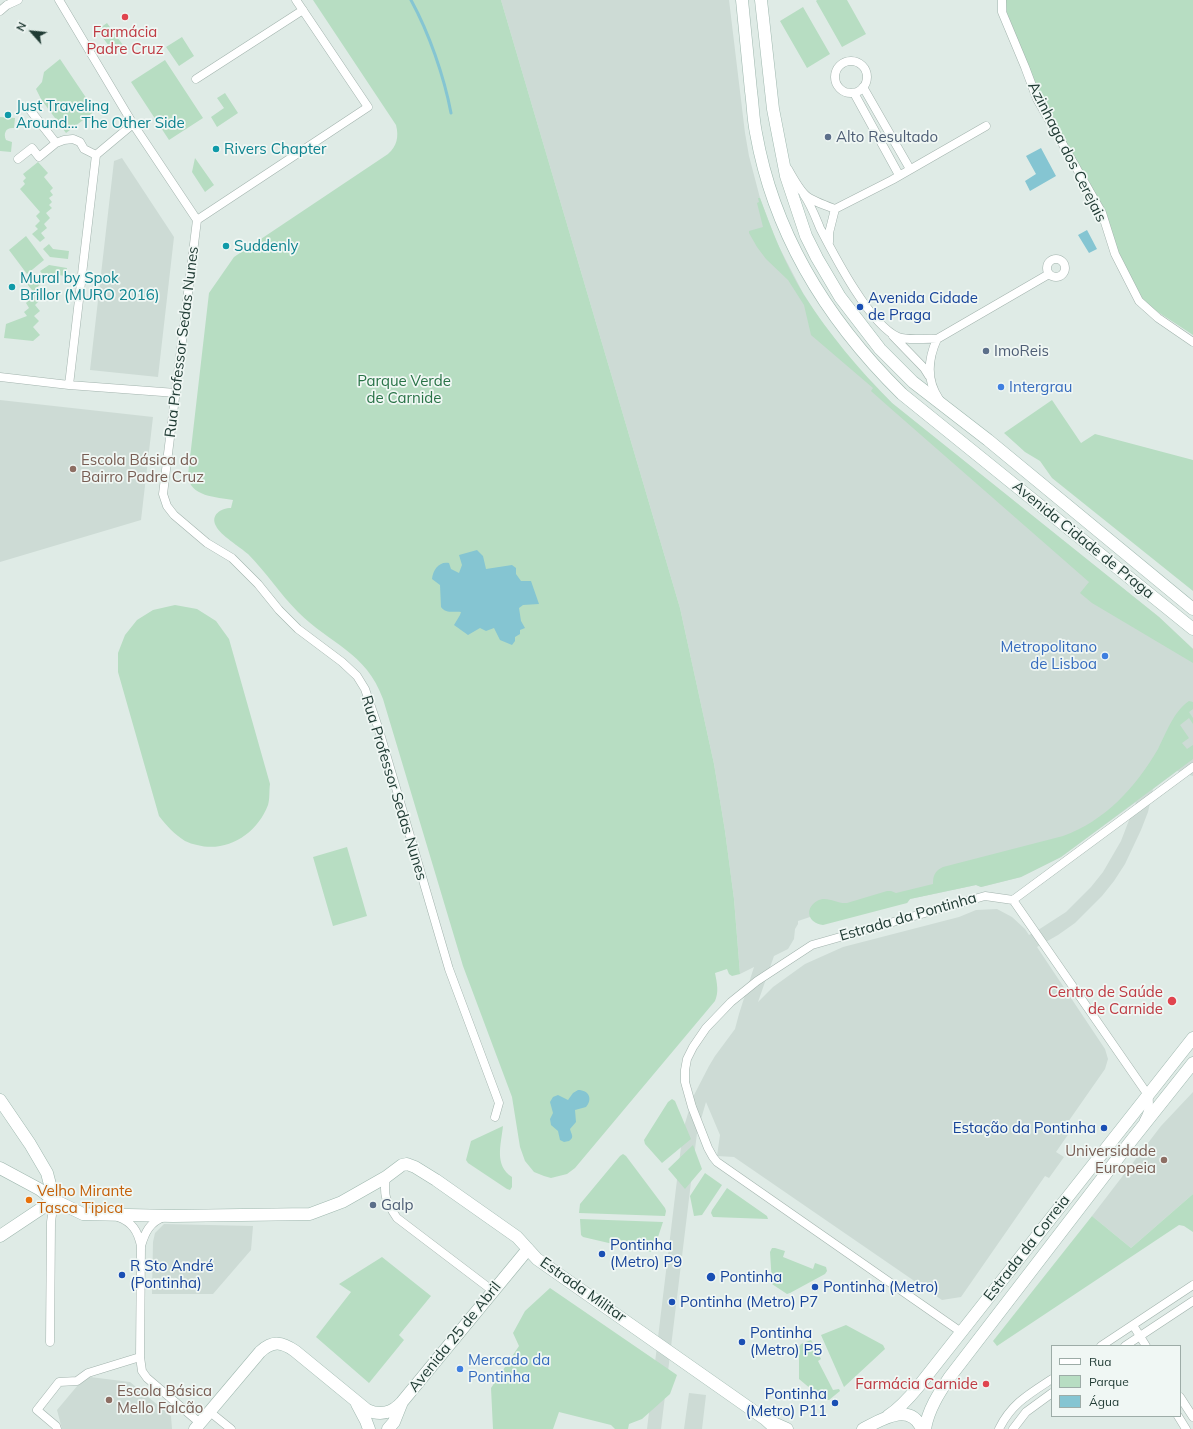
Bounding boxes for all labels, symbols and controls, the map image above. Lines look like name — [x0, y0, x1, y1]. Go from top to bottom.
north arrow — [12, 12, 52, 52]
marker: Farmácia Padre Cruz — [120, 12, 130, 22]
text: N — [13, 20, 29, 33]
place label: Farmácia Padre Cruz — [87, 23, 163, 58]
street label: Azinhaga dos Cerejais — [1024, 79, 1110, 225]
place label: Just Traveling Around… The Other Side — [16, 97, 185, 132]
marker: Just Traveling Around… The Other Side — [3, 110, 13, 120]
place label: Alto Resultado — [836, 128, 938, 146]
marker: Alto Resultado — [823, 132, 833, 142]
place label: Rivers Chapter — [224, 140, 326, 158]
marker: Rivers Chapter — [211, 144, 221, 154]
place label: Suddenly — [234, 237, 298, 255]
marker: Suddenly — [221, 241, 231, 251]
street label: Rua Professor Sedas Nunes — [161, 245, 203, 439]
place label: Mural by Spok Brillor (MURO 2016) — [20, 269, 159, 304]
marker: Mural by Spok Brillor (MURO 2016) — [7, 282, 17, 292]
place label: Avenida Cidade de Praga — [868, 289, 978, 324]
marker: Avenida Cidade de Praga — [855, 302, 865, 312]
place label: ImoReis — [994, 342, 1049, 360]
marker: ImoReis — [981, 346, 991, 356]
park label: Parque Verde de Carnide — [357, 372, 451, 407]
place label: Intergrau — [1009, 378, 1072, 396]
marker: Intergrau — [996, 382, 1006, 392]
place label: Escola Básica do Bairro Padre Cruz — [81, 451, 204, 486]
marker: Escola Básica do Bairro Padre Cruz — [68, 464, 78, 474]
street label: Avenida Cidade de Praga — [1009, 477, 1157, 603]
place label: Metropolitano de Lisboa — [1001, 638, 1097, 673]
marker: Metropolitano de Lisboa — [1100, 651, 1110, 661]
street label: Rua Professor Sedas Nunes — [357, 693, 431, 883]
street label: Estrada da Pontinha — [837, 889, 979, 945]
place label: Centro de Saúde de Carnide — [1048, 983, 1163, 1018]
marker: Centro de Saúde de Carnide — [1166, 995, 1178, 1007]
place label: Estação da Pontinha — [953, 1119, 1096, 1137]
marker: Estação da Pontinha — [1099, 1123, 1109, 1133]
place label: Universidade Europeia — [1065, 1142, 1156, 1177]
marker: Universidade Europeia — [1159, 1155, 1169, 1165]
place label: Velho Mirante Tasca Tipica — [37, 1182, 133, 1217]
street label: Estrada da Correia — [980, 1191, 1074, 1305]
marker: Velho Mirante Tasca Tipica — [24, 1195, 34, 1205]
place label: Galp — [381, 1196, 414, 1214]
marker: Galp — [368, 1200, 378, 1210]
place label: Pontinha (Metro) P9 — [610, 1236, 682, 1271]
marker: Pontinha (Metro) P9 — [597, 1249, 607, 1259]
street label: Estrada Militar — [537, 1254, 629, 1326]
place label: R Sto André (Pontinha) — [130, 1257, 214, 1292]
place label: Pontinha — [720, 1268, 782, 1286]
marker: R Sto André (Pontinha) — [117, 1270, 127, 1280]
marker: Pontinha — [705, 1271, 717, 1283]
street label: Avenida 25 de Abril — [405, 1278, 505, 1396]
place label: Pontinha (Metro) — [823, 1278, 939, 1296]
marker: Pontinha (Metro) — [810, 1282, 820, 1292]
place label: Pontinha (Metro) P7 — [680, 1293, 818, 1311]
marker: Pontinha (Metro) P7 — [667, 1297, 677, 1307]
place label: Pontinha (Metro) P5 — [750, 1324, 822, 1359]
marker: Pontinha (Metro) P5 — [737, 1337, 747, 1347]
legend — [1051, 1345, 1181, 1417]
place label: Mercado da Pontinha — [468, 1351, 550, 1386]
text: Rua — [1089, 1354, 1111, 1369]
marker: Mercado da Pontinha — [455, 1364, 465, 1374]
text: Parque — [1089, 1374, 1129, 1389]
place label: Farmácia Carnide — [855, 1375, 978, 1393]
marker: Farmácia Carnide — [981, 1379, 991, 1389]
place label: Escola Básica Mello Falcão — [117, 1382, 212, 1417]
place label: Pontinha (Metro) P11 — [746, 1385, 827, 1420]
text: Água — [1089, 1394, 1119, 1409]
marker: Escola Básica Mello Falcão — [104, 1395, 114, 1405]
marker: Pontinha (Metro) P11 — [830, 1398, 840, 1408]

